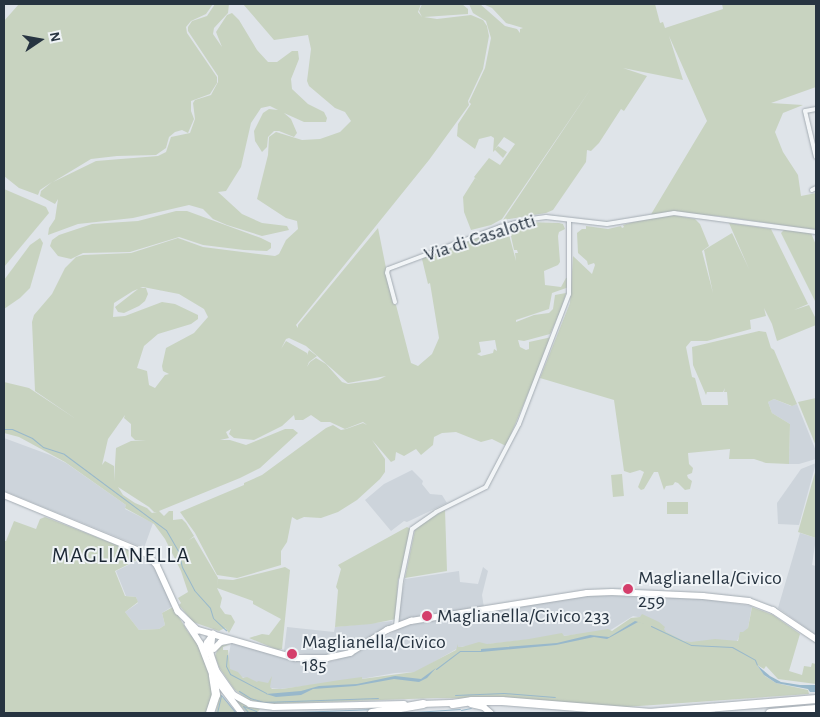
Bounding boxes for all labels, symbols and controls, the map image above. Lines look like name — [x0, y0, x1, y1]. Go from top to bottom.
north arrow — [15, 15, 65, 65]
text: N — [47, 31, 63, 43]
street label: Via di Casalotti — [421, 209, 539, 267]
district label: MAGLIANELLA — [50, 543, 192, 569]
place label: Maglianella/Civico 259 — [638, 566, 782, 613]
marker: Maglianella/Civico 259 — [622, 583, 634, 595]
place label: Maglianella/Civico 233 — [437, 604, 610, 628]
marker: Maglianella/Civico 233 — [421, 610, 433, 622]
place label: Maglianella/Civico 185 — [302, 630, 446, 677]
marker: Maglianella/Civico 185 — [286, 648, 298, 660]

